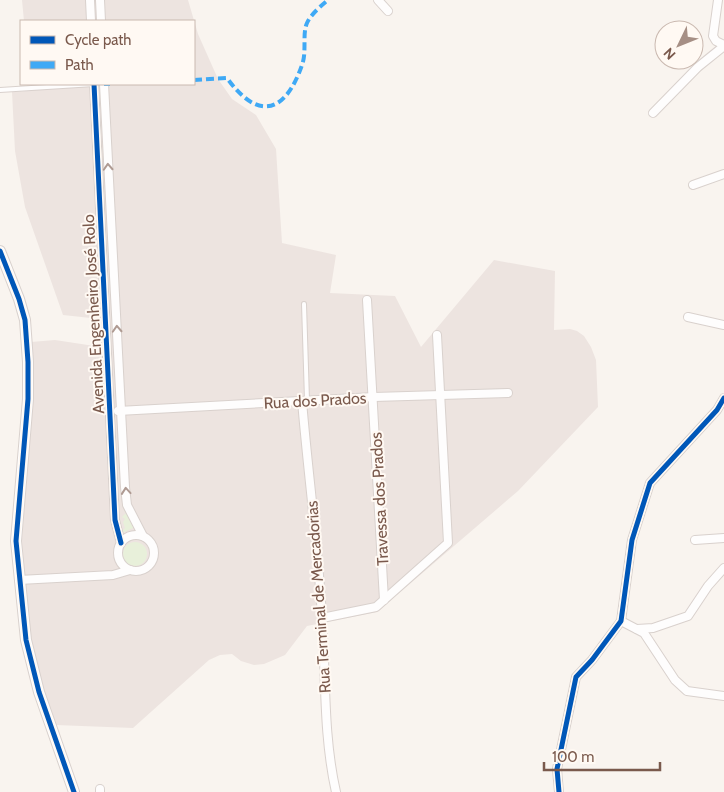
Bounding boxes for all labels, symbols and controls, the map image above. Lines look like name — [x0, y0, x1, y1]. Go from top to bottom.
legend — [20, 20, 195, 85]
north arrow — [654, 20, 704, 70]
text: Cycle path — [65, 31, 131, 49]
text: N — [660, 44, 679, 64]
text: Path — [65, 56, 94, 74]
one-way arrow — [103, 163, 114, 171]
street label: Avenida Engenheiro José Rolo — [79, 214, 108, 414]
one-way arrow — [112, 325, 123, 333]
street label: Rua dos Prados — [263, 388, 367, 413]
street label: Travessa dos Prados — [366, 431, 392, 566]
one-way arrow — [121, 487, 132, 495]
street label: Rua Terminal de Mercadorias — [302, 500, 335, 694]
scale bar — [544, 740, 660, 772]
text: 100 m — [552, 748, 594, 766]

